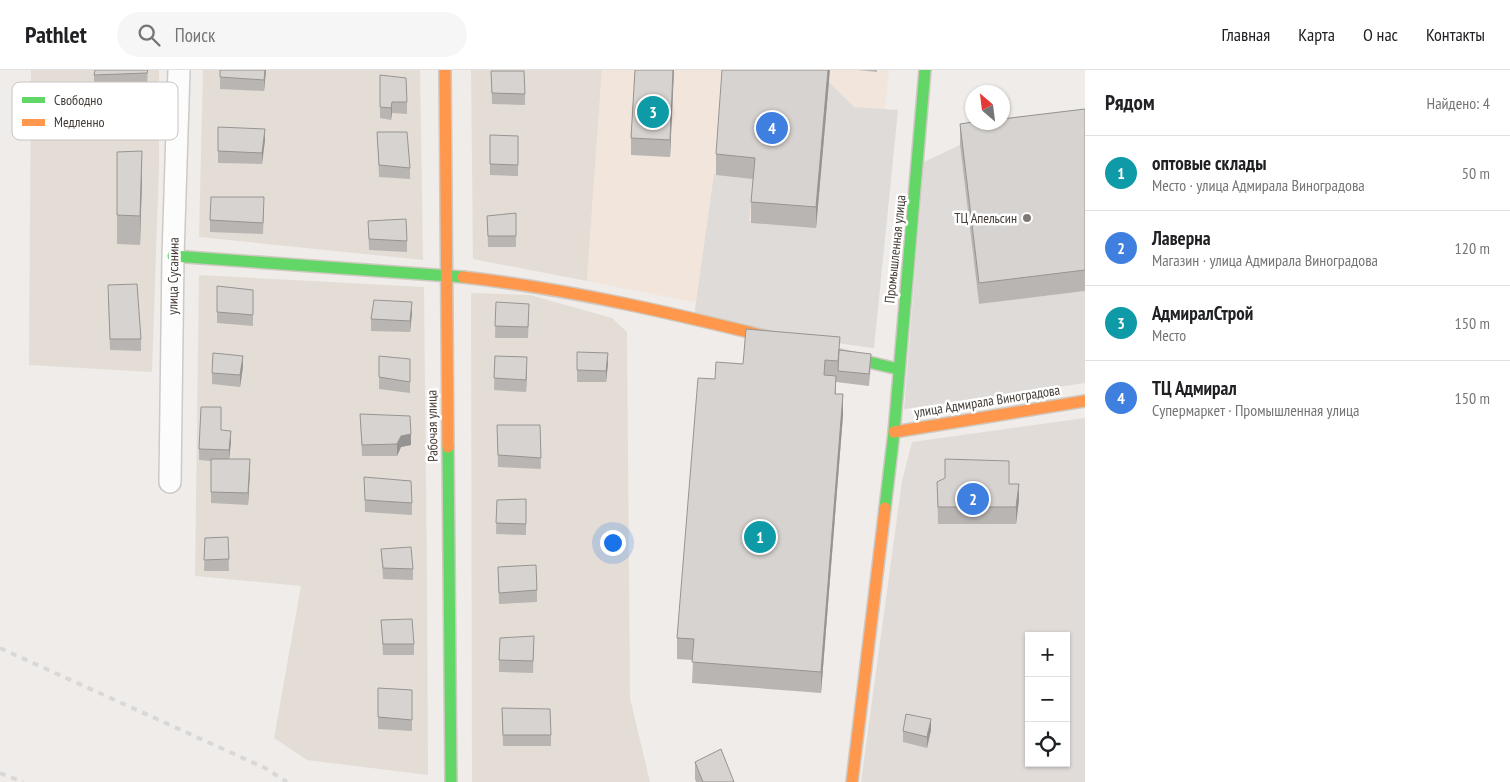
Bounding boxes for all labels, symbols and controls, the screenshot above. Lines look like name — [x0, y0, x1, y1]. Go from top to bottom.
search box — [117, 12, 467, 57]
text: Pathlet — [25, 19, 87, 50]
icon: search — [135, 21, 163, 49]
text: Поиск — [175, 23, 215, 47]
text: Главная — [1222, 23, 1270, 46]
text: Карта — [1298, 23, 1335, 46]
text: О нас — [1363, 23, 1398, 46]
text: Контакты — [1426, 23, 1485, 46]
legend — [12, 82, 178, 140]
north arrow — [965, 85, 1010, 130]
text: Рядом — [1105, 89, 1155, 116]
text: Свободно — [54, 91, 102, 109]
pin: 3 — [637, 93, 669, 131]
text: Найдено: 4 — [1427, 93, 1490, 113]
pin: 4 — [756, 109, 788, 147]
text: Медленно — [54, 113, 105, 131]
text: оптовые склады — [1152, 151, 1266, 175]
text: 1 — [1117, 163, 1125, 183]
text: 50 m — [1462, 163, 1490, 183]
text: Место · улица Адмирала Виноградова — [1152, 175, 1365, 195]
street label: Промышленная улица — [880, 194, 910, 304]
place label: ТЦ Апельсин — [954, 209, 1017, 227]
marker: ТЦ Апельсин — [1021, 212, 1033, 224]
text: Лаверна — [1152, 226, 1211, 250]
street label: улица Сусанина — [163, 237, 183, 315]
text: 2 — [1117, 238, 1125, 258]
text: 120 m — [1455, 238, 1490, 258]
text: Магазин · улица Адмирала Виноградова — [1152, 250, 1378, 270]
text: АдмиралСтрой — [1152, 301, 1253, 325]
text: 3 — [1117, 313, 1125, 333]
text: 150 m — [1455, 313, 1490, 333]
text: Место — [1152, 325, 1186, 345]
text: ТЦ Адмирал — [1152, 376, 1237, 400]
street label: улица Адмирала Виноградова — [913, 381, 1061, 421]
text: 4 — [1117, 388, 1125, 408]
text: 150 m — [1455, 388, 1490, 408]
street label: Рабочая улица — [422, 390, 442, 462]
text: Супермаркет · Промышленная улица — [1152, 400, 1359, 420]
pin: 2 — [957, 480, 989, 518]
pin: 1 — [744, 518, 776, 556]
your location — [600, 530, 626, 556]
map controls — [1025, 632, 1070, 767]
button: + — [1025, 632, 1070, 677]
button: − — [1025, 677, 1070, 722]
button: locate — [1025, 722, 1070, 767]

